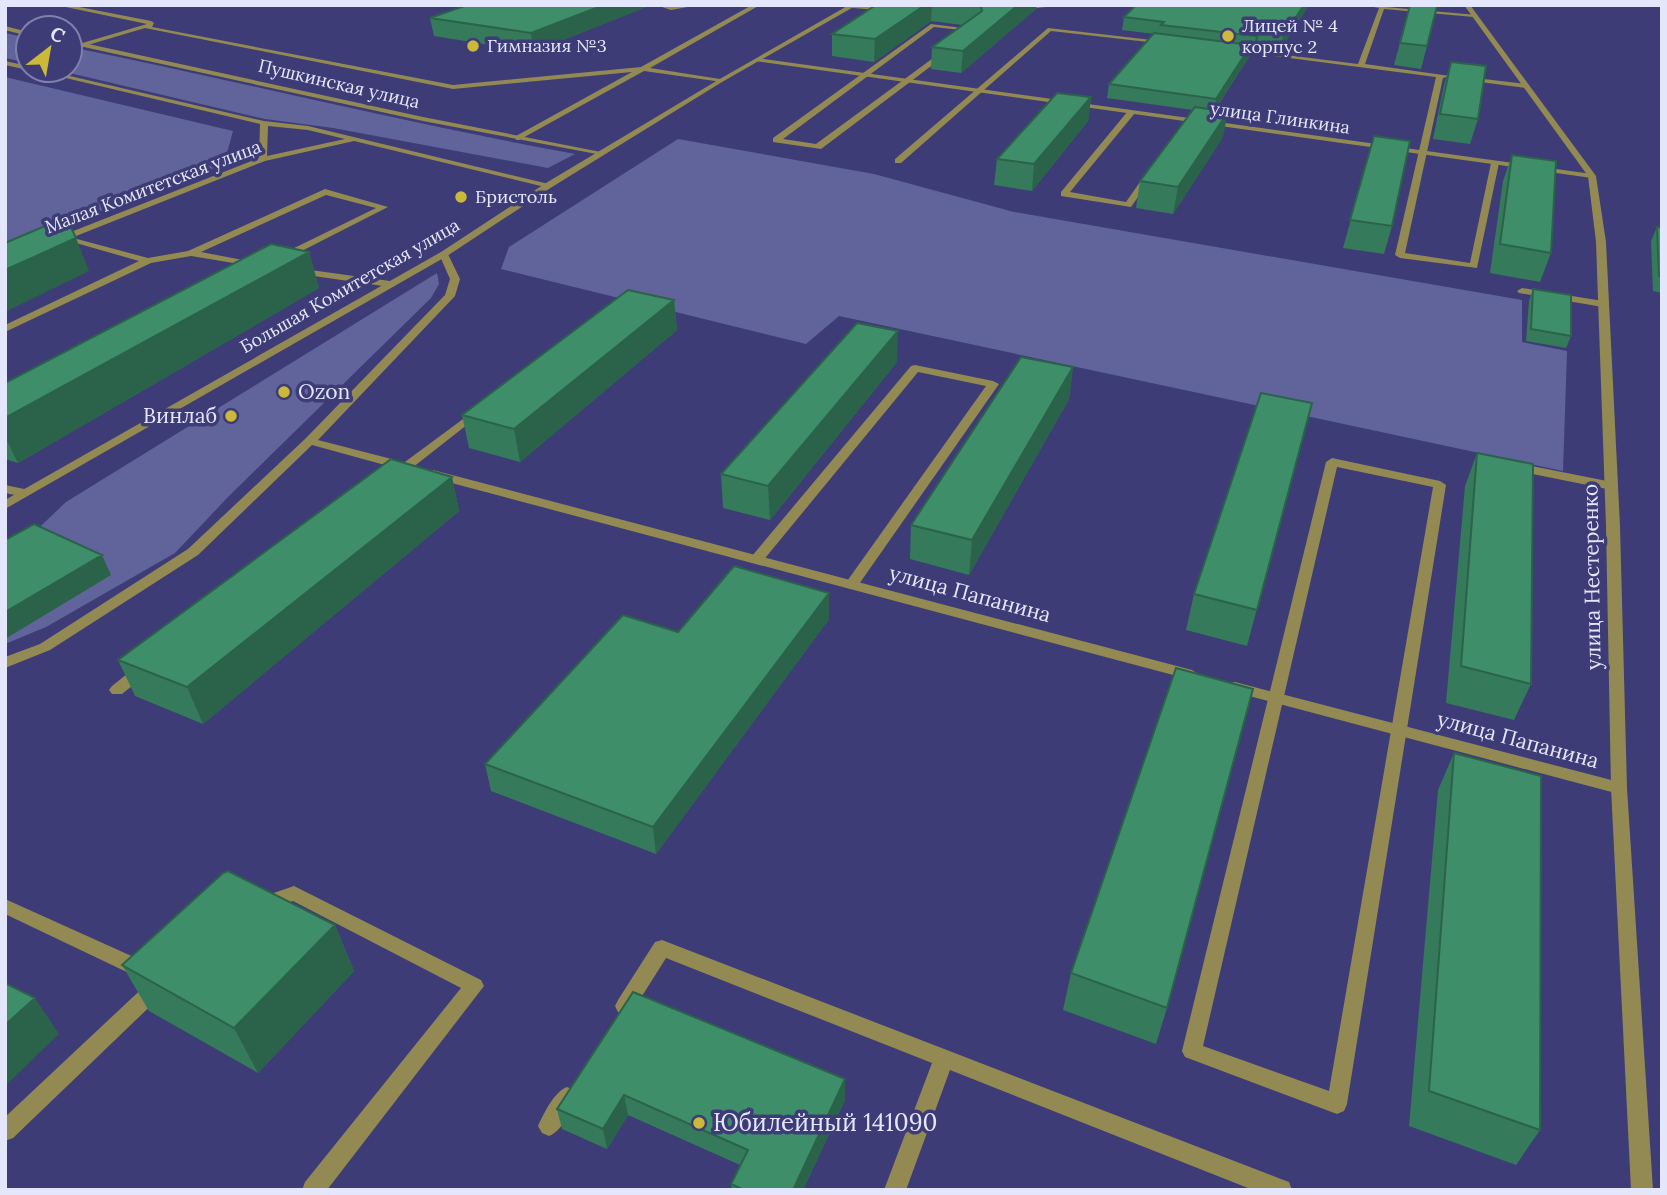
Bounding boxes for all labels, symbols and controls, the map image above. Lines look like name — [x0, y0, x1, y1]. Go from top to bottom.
north arrow — [14, 14, 84, 84]
place label: Лицей № 4 корпус 2 — [1242, 14, 1338, 58]
text: С — [46, 21, 70, 48]
marker: Лицей № 4 корпус 2 — [1220, 28, 1236, 44]
place label: Гимназия №3 — [487, 34, 607, 57]
marker: Гимназия №3 — [465, 38, 481, 54]
street label: Пушкинская улица — [256, 54, 422, 113]
street label: улица Глинкина — [1209, 96, 1351, 139]
street label: Малая Комитетская улица — [41, 135, 264, 238]
place label: Бристоль — [475, 185, 557, 208]
marker: Бристоль — [453, 189, 469, 205]
street label: Большая Комитетская улица — [236, 213, 464, 358]
place label: Ozon — [298, 378, 351, 405]
marker: Ozon — [276, 384, 292, 400]
place label: Винлаб — [143, 402, 217, 429]
marker: Винлаб — [223, 408, 239, 424]
street label: улица Нестеренко — [1576, 484, 1607, 670]
street label: улица Папанина — [886, 559, 1054, 628]
street label: улица Папанина — [1434, 705, 1602, 774]
place label: Юбилейный 141090 — [713, 1107, 937, 1138]
marker: Юбилейный 141090 — [691, 1115, 707, 1131]

